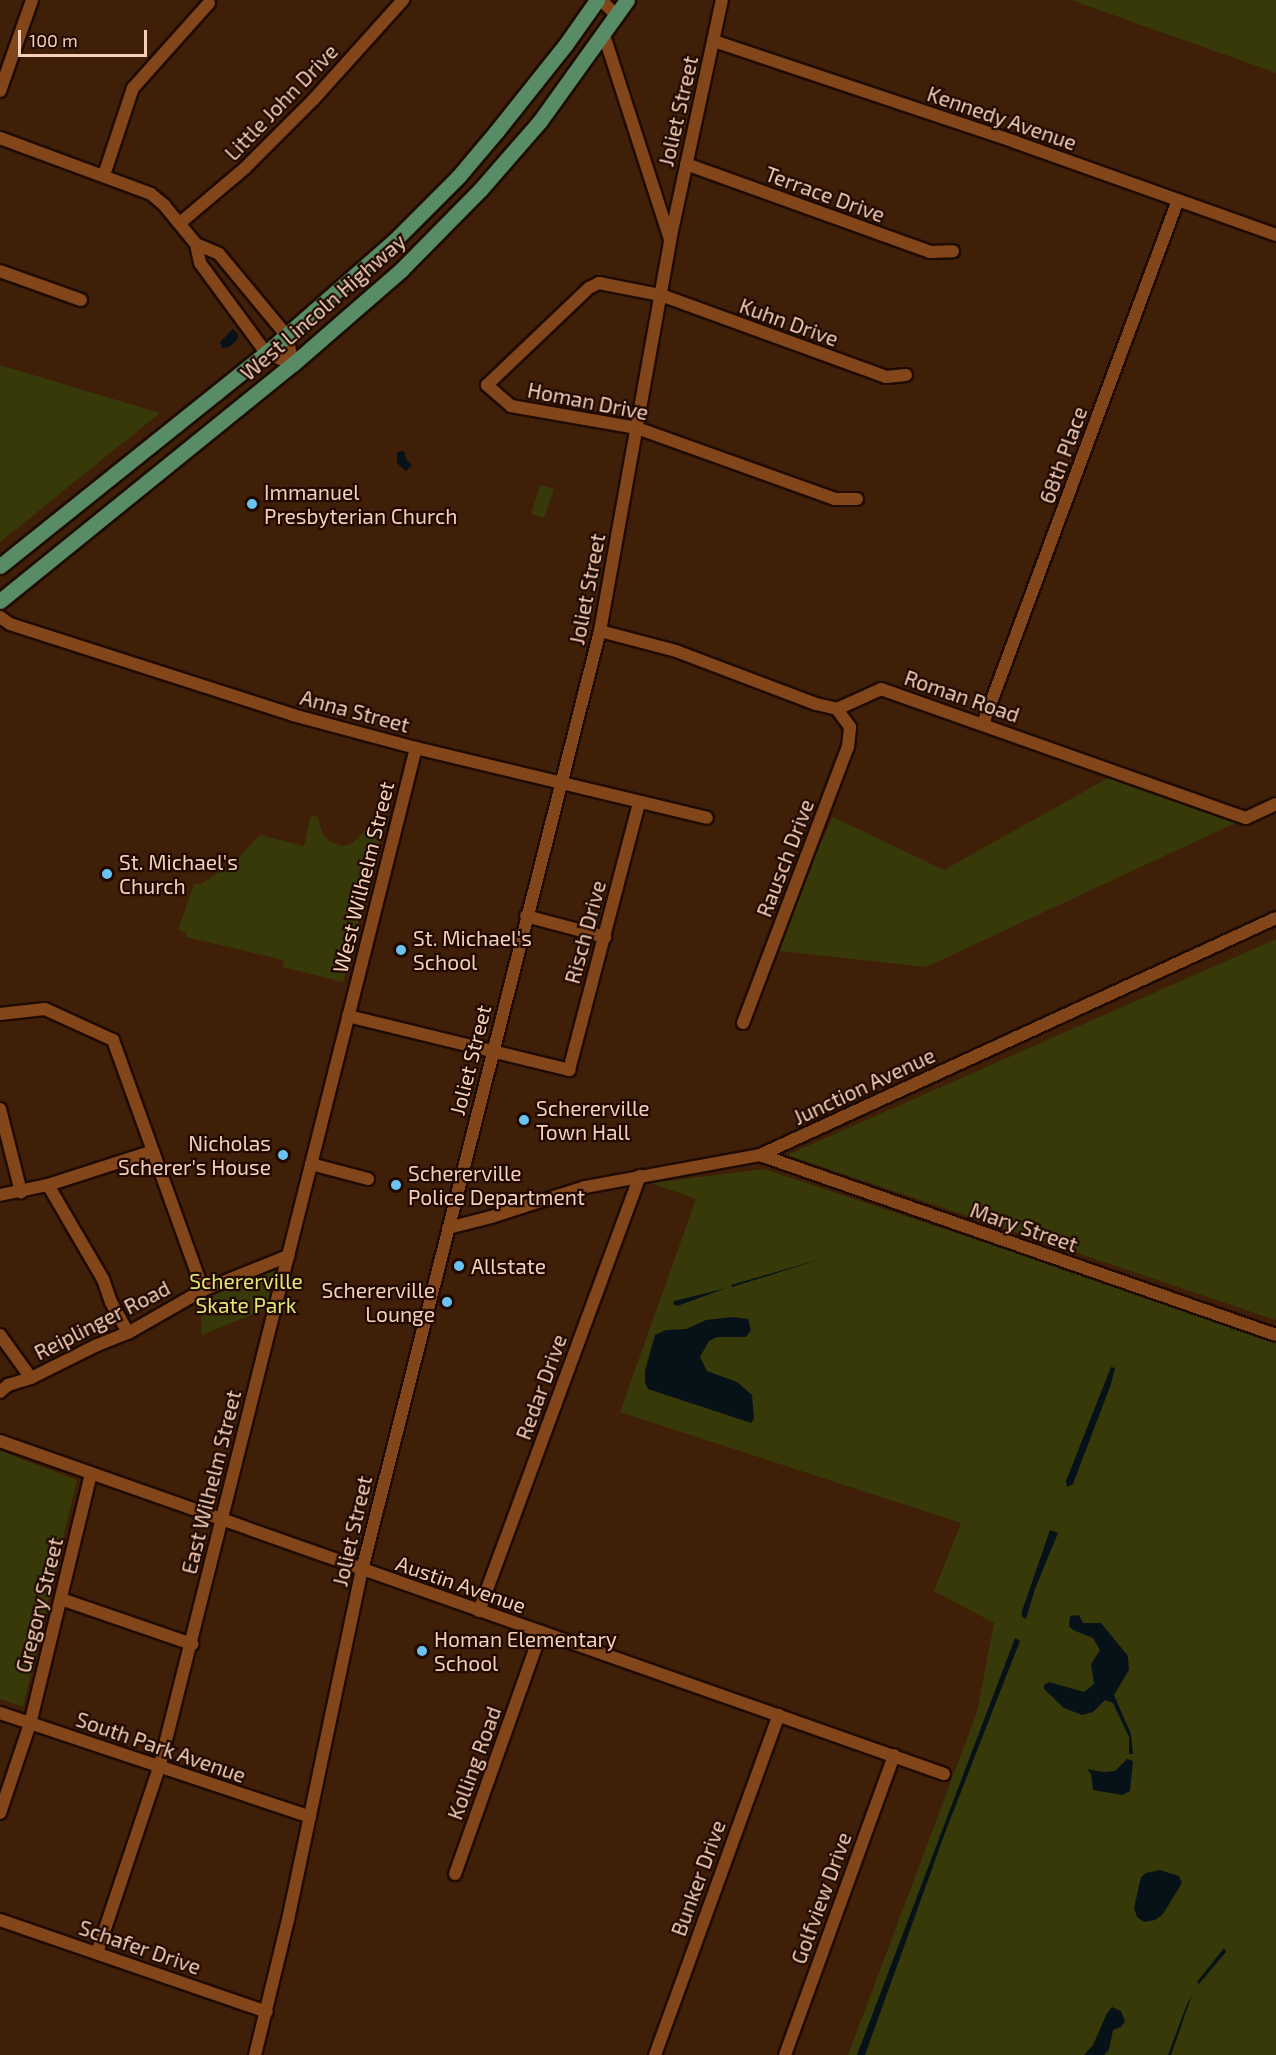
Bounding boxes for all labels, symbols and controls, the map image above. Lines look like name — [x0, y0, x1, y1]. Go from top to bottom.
scale bar — [21, 18, 150, 56]
text: 100 m — [29, 29, 78, 51]
street label: Little John Drive — [219, 39, 343, 165]
street label: Joliet Street — [653, 53, 703, 169]
street label: Kennedy Avenue — [924, 80, 1080, 156]
street label: Terrace Drive — [762, 161, 888, 227]
street label: West Lincoln Highway — [235, 228, 411, 386]
street label: Kuhn Drive — [736, 293, 842, 351]
street label: Homan Drive — [525, 377, 651, 425]
street label: 68th Place — [1034, 403, 1092, 507]
place label: Immanuel Presbyterian Church — [264, 479, 458, 529]
marker: Immanuel Presbyterian Church — [245, 497, 259, 511]
street label: Joliet Street — [564, 531, 610, 647]
street label: Roman Road — [901, 665, 1023, 727]
street label: Anna Street — [298, 684, 412, 738]
street label: West Wilhelm Street — [327, 779, 399, 975]
street label: Rausch Drive — [751, 796, 819, 920]
place label: St. Michael's Church — [119, 849, 238, 899]
marker: St. Michael's Church — [100, 867, 114, 881]
street label: Risch Drive — [559, 878, 611, 986]
place label: St. Michael's School — [413, 925, 532, 975]
marker: St. Michael's School — [394, 943, 408, 957]
street label: Joliet Street — [444, 1002, 496, 1118]
street label: Junction Avenue — [789, 1042, 939, 1130]
place label: Schererville Town Hall — [536, 1095, 649, 1145]
marker: Schererville Town Hall — [517, 1113, 531, 1127]
place label: Nicholas Scherer's House — [118, 1130, 271, 1180]
marker: Nicholas Scherer's House — [276, 1148, 290, 1162]
place label: Schererville Police Department — [408, 1160, 585, 1210]
marker: Schererville Police Department — [389, 1178, 403, 1192]
street label: Mary Street — [967, 1197, 1081, 1257]
place label: Allstate — [471, 1253, 546, 1279]
marker: Allstate — [452, 1259, 466, 1273]
park label: Schererville Skate Park — [189, 1268, 303, 1318]
street label: Reiplinger Road — [30, 1275, 174, 1365]
place label: Schererville Lounge — [322, 1277, 435, 1327]
marker: Schererville Lounge — [440, 1295, 454, 1309]
street label: Redar Drive — [510, 1331, 572, 1443]
street label: East Wilhelm Street — [176, 1387, 246, 1577]
street label: Joliet Street — [327, 1473, 377, 1589]
street label: Gregory Street — [10, 1535, 68, 1675]
street label: Austin Avenue — [393, 1550, 529, 1618]
place label: Homan Elementary School — [434, 1626, 617, 1676]
marker: Homan Elementary School — [415, 1644, 429, 1658]
street label: Kolling Road — [442, 1703, 506, 1823]
street label: South Park Avenue — [72, 1706, 250, 1788]
street label: Bunker Drive — [665, 1816, 731, 1940]
street label: Golfview Drive — [785, 1829, 857, 1967]
street label: Schafer Drive — [75, 1914, 205, 1980]

